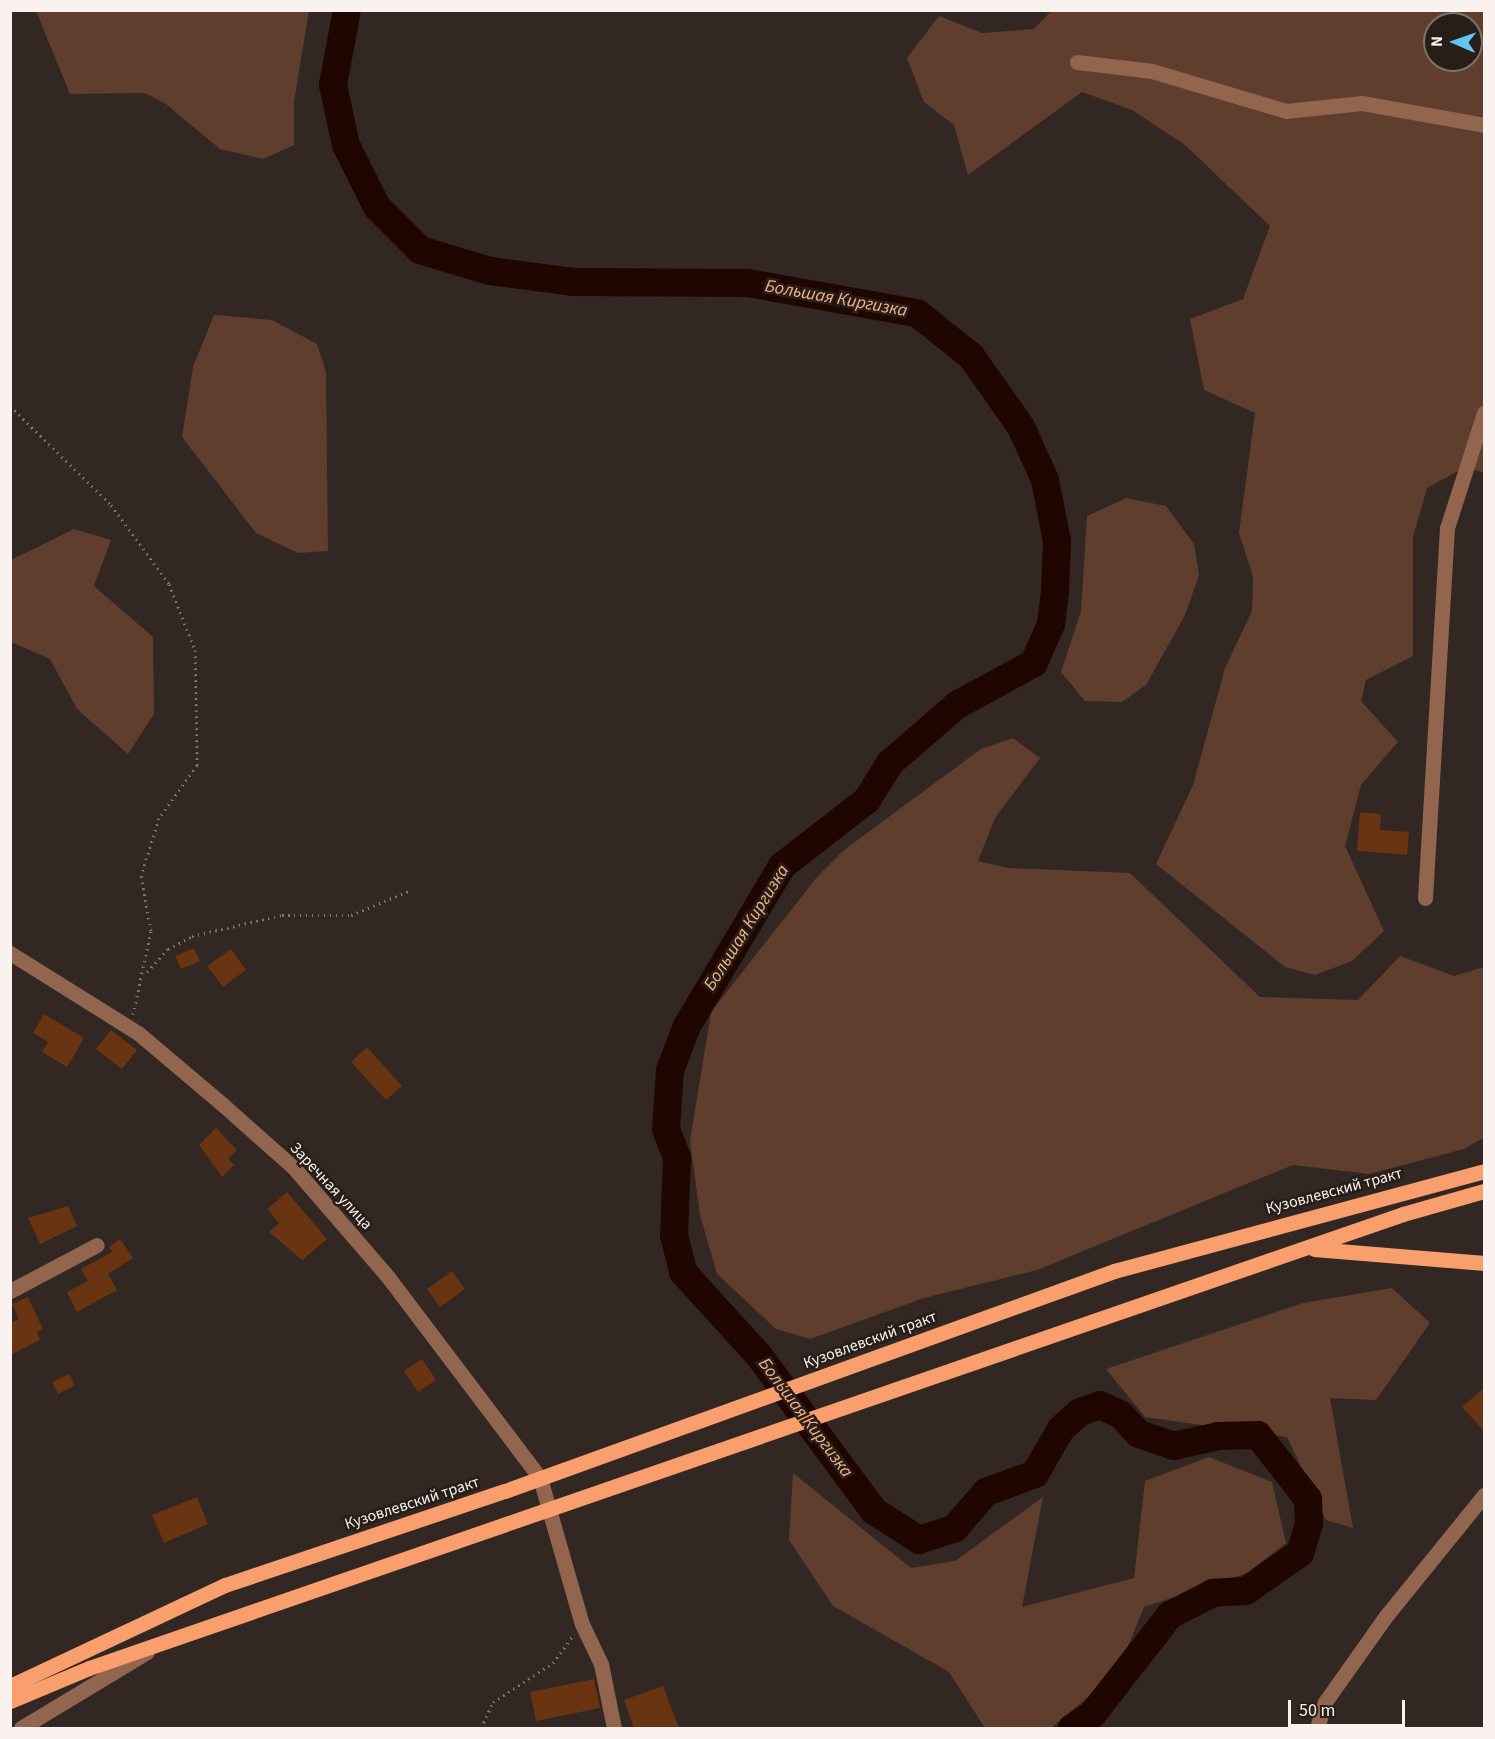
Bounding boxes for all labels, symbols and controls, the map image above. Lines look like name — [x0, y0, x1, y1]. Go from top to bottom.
north arrow — [1423, 12, 1483, 72]
text: N — [1426, 36, 1448, 47]
water label: Большая Киргизка — [763, 276, 909, 322]
water label: Большая Киргизка — [700, 861, 794, 995]
street label: Заречная улица — [286, 1138, 376, 1234]
street label: Кузовлевский тракт — [1264, 1164, 1404, 1218]
street label: Кузовлевский тракт — [801, 1307, 939, 1373]
water label: Большая Киргизка — [753, 1354, 857, 1482]
street label: Кузовлевский тракт — [342, 1472, 482, 1534]
scale bar — [1291, 1688, 1408, 1726]
text: 50 m — [1299, 1698, 1335, 1723]

